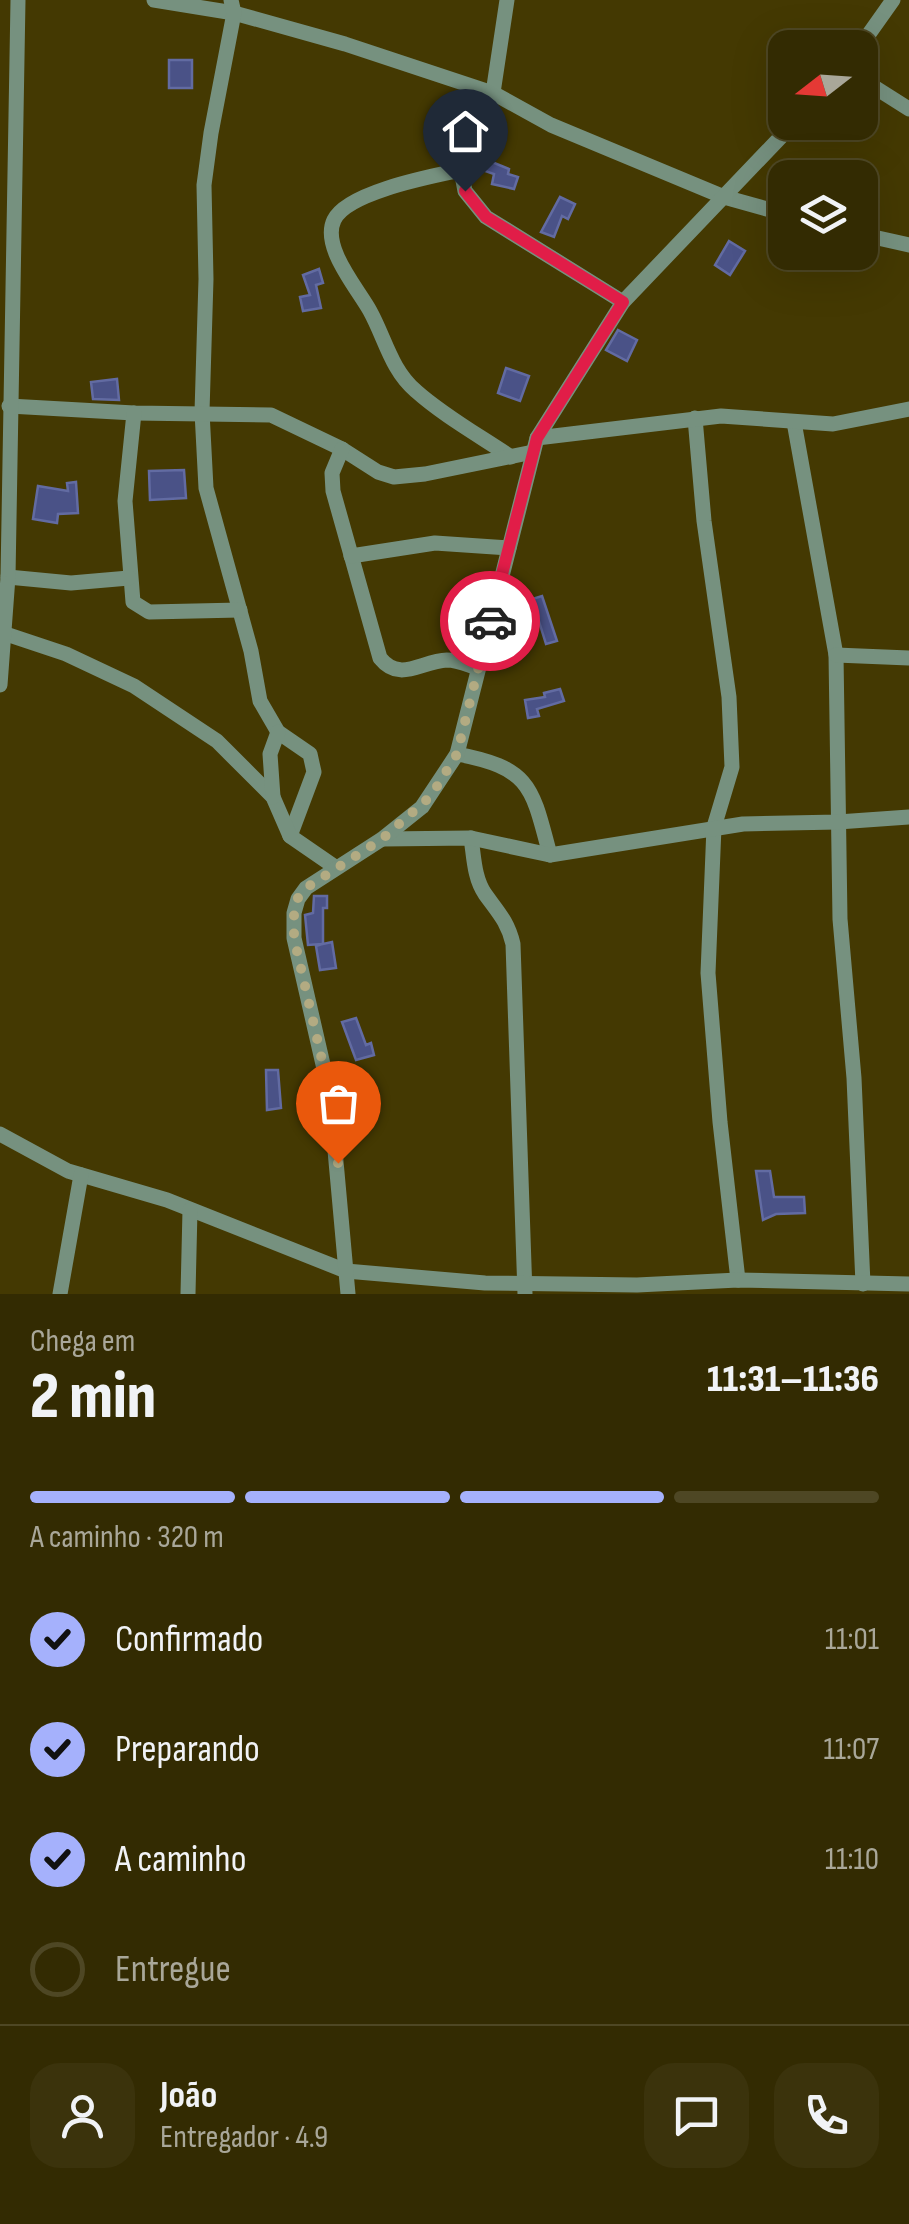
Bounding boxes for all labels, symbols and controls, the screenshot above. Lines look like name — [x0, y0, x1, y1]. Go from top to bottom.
north arrow — [768, 30, 878, 140]
map controls — [768, 30, 878, 270]
pin — [423, 89, 508, 192]
icon: home — [438, 104, 493, 159]
button: layers — [768, 160, 878, 270]
courier — [440, 571, 540, 671]
icon: car — [463, 594, 518, 649]
pin — [296, 1061, 381, 1164]
icon: bag — [311, 1076, 366, 1131]
text: Chega em — [30, 1322, 135, 1361]
text: 11:31–11:36 — [707, 1357, 879, 1402]
text: 2 min — [30, 1359, 156, 1437]
text: A caminho · 320 m — [30, 1518, 224, 1557]
icon: check — [30, 1612, 85, 1667]
text: Confirmado — [115, 1617, 263, 1662]
text: 11:01 — [825, 1620, 879, 1659]
icon: check — [30, 1722, 85, 1777]
text: Preparando — [115, 1727, 260, 1772]
text: 11:07 — [824, 1730, 879, 1769]
icon: check — [30, 1832, 85, 1887]
text: A caminho — [115, 1837, 246, 1882]
text: 11:10 — [825, 1840, 879, 1879]
text: Entregue — [115, 1947, 231, 1992]
button: person — [30, 2063, 135, 2168]
button: chat — [644, 2063, 749, 2168]
button: phone — [774, 2063, 879, 2168]
text: João — [160, 2073, 217, 2118]
text: Entregador · 4.9 — [160, 2118, 328, 2157]

